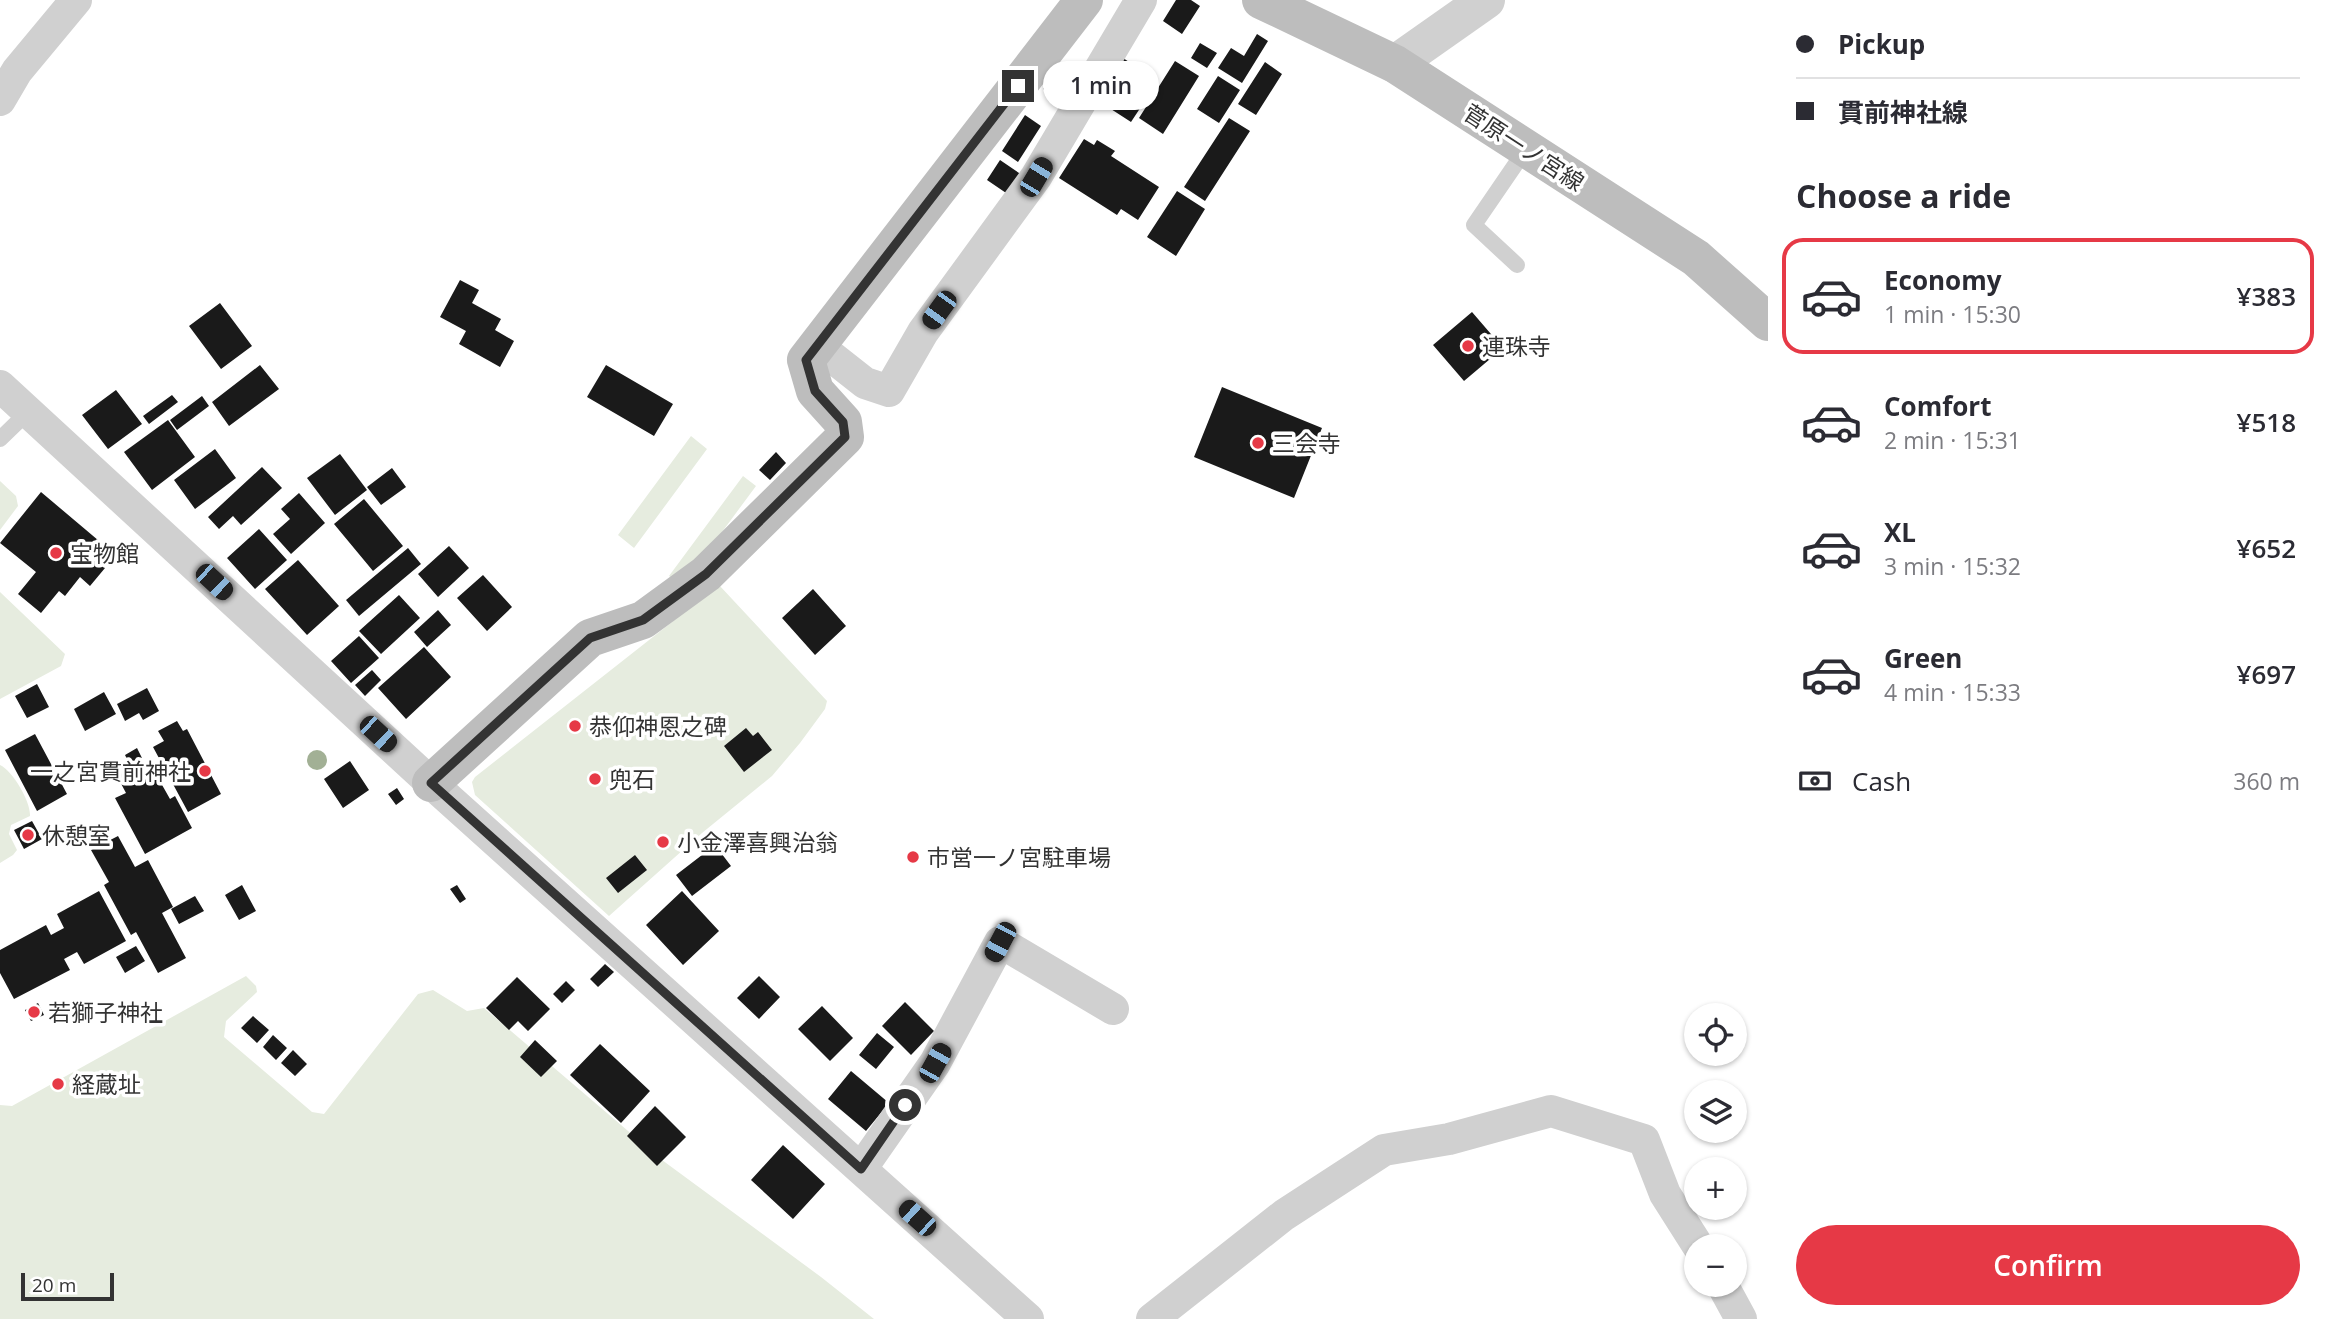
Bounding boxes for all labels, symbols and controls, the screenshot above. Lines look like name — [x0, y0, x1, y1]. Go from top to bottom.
text: Pickup — [1838, 26, 1925, 62]
callout: 1 min — [1042, 62, 1158, 110]
text: 1 min — [1070, 69, 1132, 101]
route end — [1002, 70, 1034, 102]
text: 貫前神社線 — [1838, 94, 1968, 130]
street label: 菅原一ノ宮線 — [1457, 96, 1591, 198]
car — [1017, 154, 1056, 200]
text: Choose a ride — [1796, 174, 2011, 217]
text: Economy — [1884, 262, 2002, 298]
icon: car — [1800, 265, 1863, 328]
text: ¥383 — [2237, 278, 2296, 314]
car — [919, 287, 960, 333]
text: 1 min · 15:30 — [1884, 298, 2021, 330]
place label: 連珠寺 — [1482, 330, 1551, 362]
marker: 連珠寺 — [1460, 338, 1476, 354]
text: Comfort — [1884, 388, 1991, 424]
icon: car — [1800, 391, 1863, 454]
text: ¥518 — [2237, 404, 2296, 440]
text: 2 min · 15:31 — [1884, 424, 2021, 456]
place label: 三会寺 — [1272, 427, 1341, 459]
marker: 三会寺 — [1250, 435, 1266, 451]
text: XL — [1884, 514, 1916, 550]
icon: car — [1800, 517, 1863, 580]
text: ¥652 — [2237, 530, 2296, 566]
place label: 宝物館 — [70, 537, 139, 569]
marker: 宝物館 — [48, 545, 64, 561]
text: 3 min · 15:32 — [1884, 550, 2021, 582]
car — [192, 560, 237, 604]
text: Green — [1884, 640, 1962, 676]
icon: car — [1800, 643, 1863, 706]
text: ¥697 — [2237, 656, 2296, 692]
text: 4 min · 15:33 — [1884, 676, 2021, 708]
place label: 恭仰神恩之碑 — [589, 710, 727, 742]
car — [356, 712, 401, 756]
marker: 恭仰神恩之碑 — [567, 718, 583, 734]
place label: 一之宮貫前神社 — [30, 755, 191, 787]
icon: cash — [1796, 762, 1834, 800]
marker: 一之宮貫前神社 — [197, 763, 213, 779]
place label: 兜石 — [609, 763, 655, 795]
text: Cash — [1852, 763, 1911, 799]
text: 360 m — [2233, 765, 2300, 797]
marker: 兜石 — [587, 771, 603, 787]
place label: 休憩室 — [42, 819, 111, 851]
place label: 小金澤喜興治翁 — [677, 826, 838, 858]
marker: 休憩室 — [20, 827, 36, 843]
marker: 小金澤喜興治翁 — [655, 834, 671, 850]
place label: 市営一ノ宮駐車場 — [927, 841, 1111, 873]
marker: 市営一ノ宮駐車場 — [905, 849, 921, 865]
car — [981, 919, 1020, 965]
place label: 若獅子神社 — [48, 996, 163, 1028]
map controls — [1684, 1003, 1747, 1297]
button: locate — [1684, 1003, 1747, 1066]
marker: 若獅子神社 — [26, 1004, 42, 1020]
car — [916, 1040, 955, 1086]
place label: 経蔵址 — [72, 1068, 141, 1100]
marker: 経蔵址 — [50, 1076, 66, 1092]
button: layers — [1684, 1080, 1747, 1143]
route start — [889, 1089, 921, 1121]
button: + — [1684, 1157, 1747, 1220]
car — [895, 1196, 940, 1240]
button: Confirm — [1796, 1225, 2300, 1305]
button: − — [1684, 1234, 1747, 1297]
scale bar — [21, 1270, 114, 1302]
text: 20 m — [32, 1272, 76, 1298]

